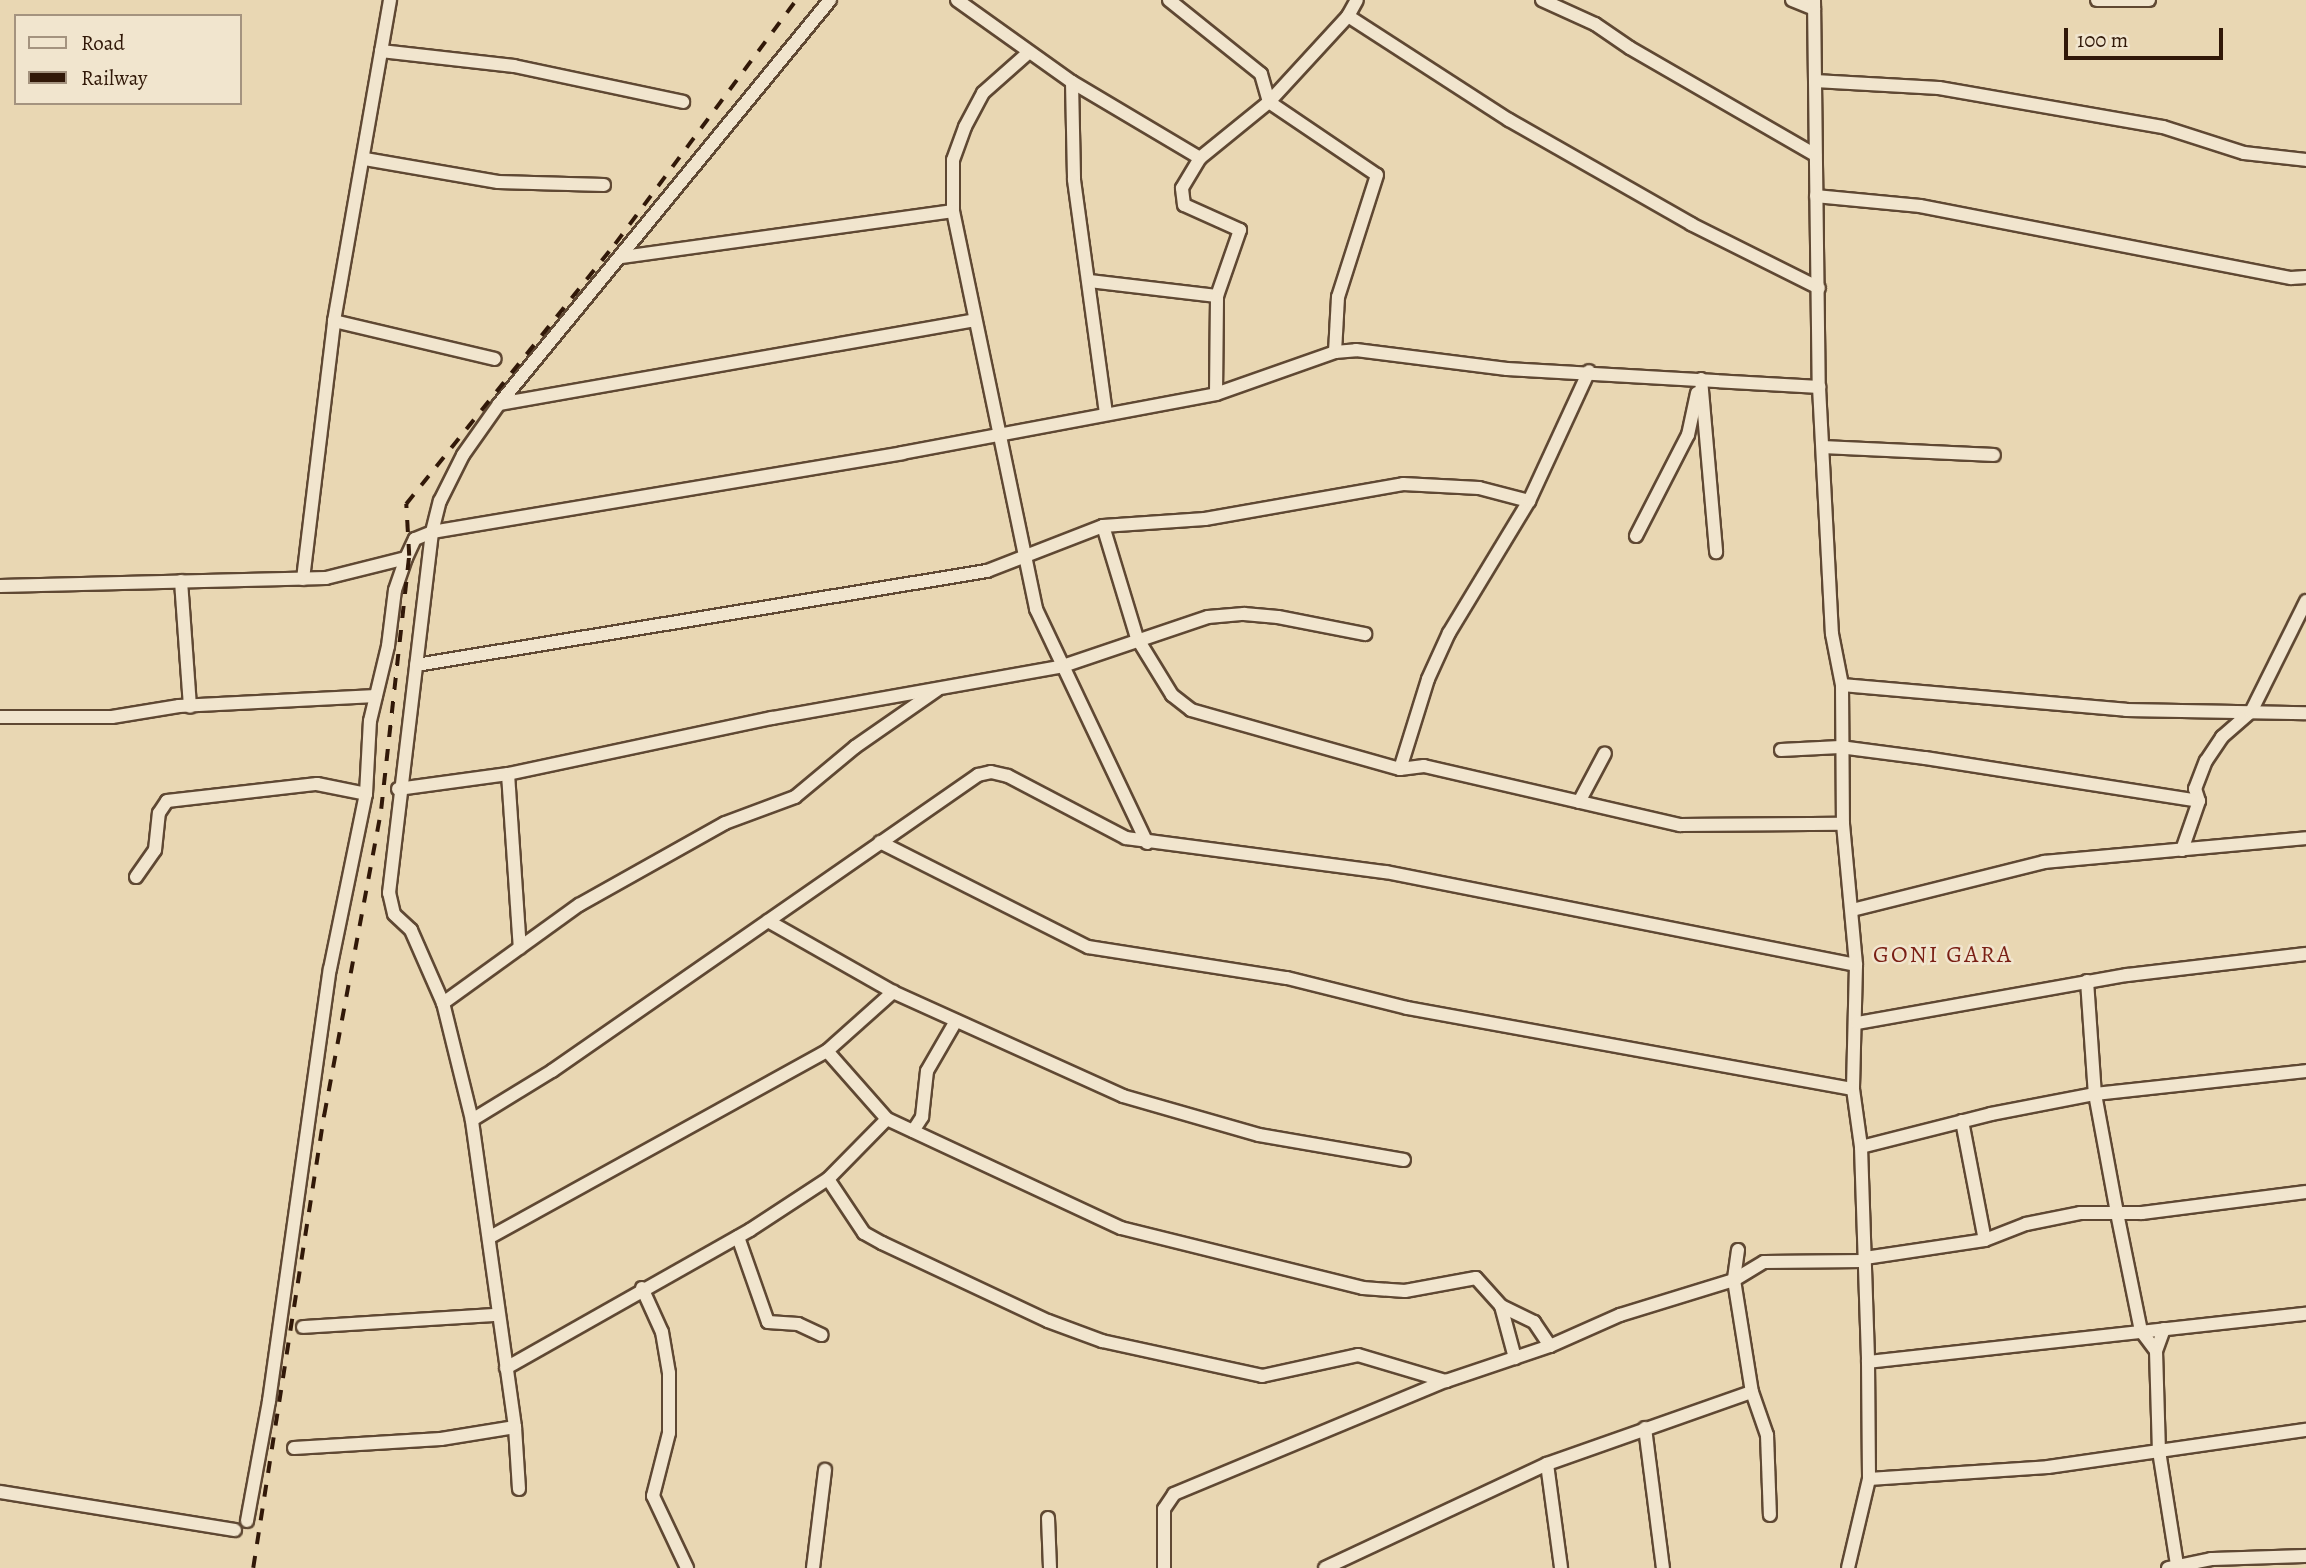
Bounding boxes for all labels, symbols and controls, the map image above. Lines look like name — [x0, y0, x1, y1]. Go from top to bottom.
legend — [14, 14, 242, 105]
scale bar — [2068, 14, 2227, 58]
text: 100 m — [2077, 26, 2128, 54]
text: Road — [81, 29, 125, 57]
text: Railway — [81, 64, 147, 92]
district label: GONI GARA — [1874, 941, 2012, 969]

